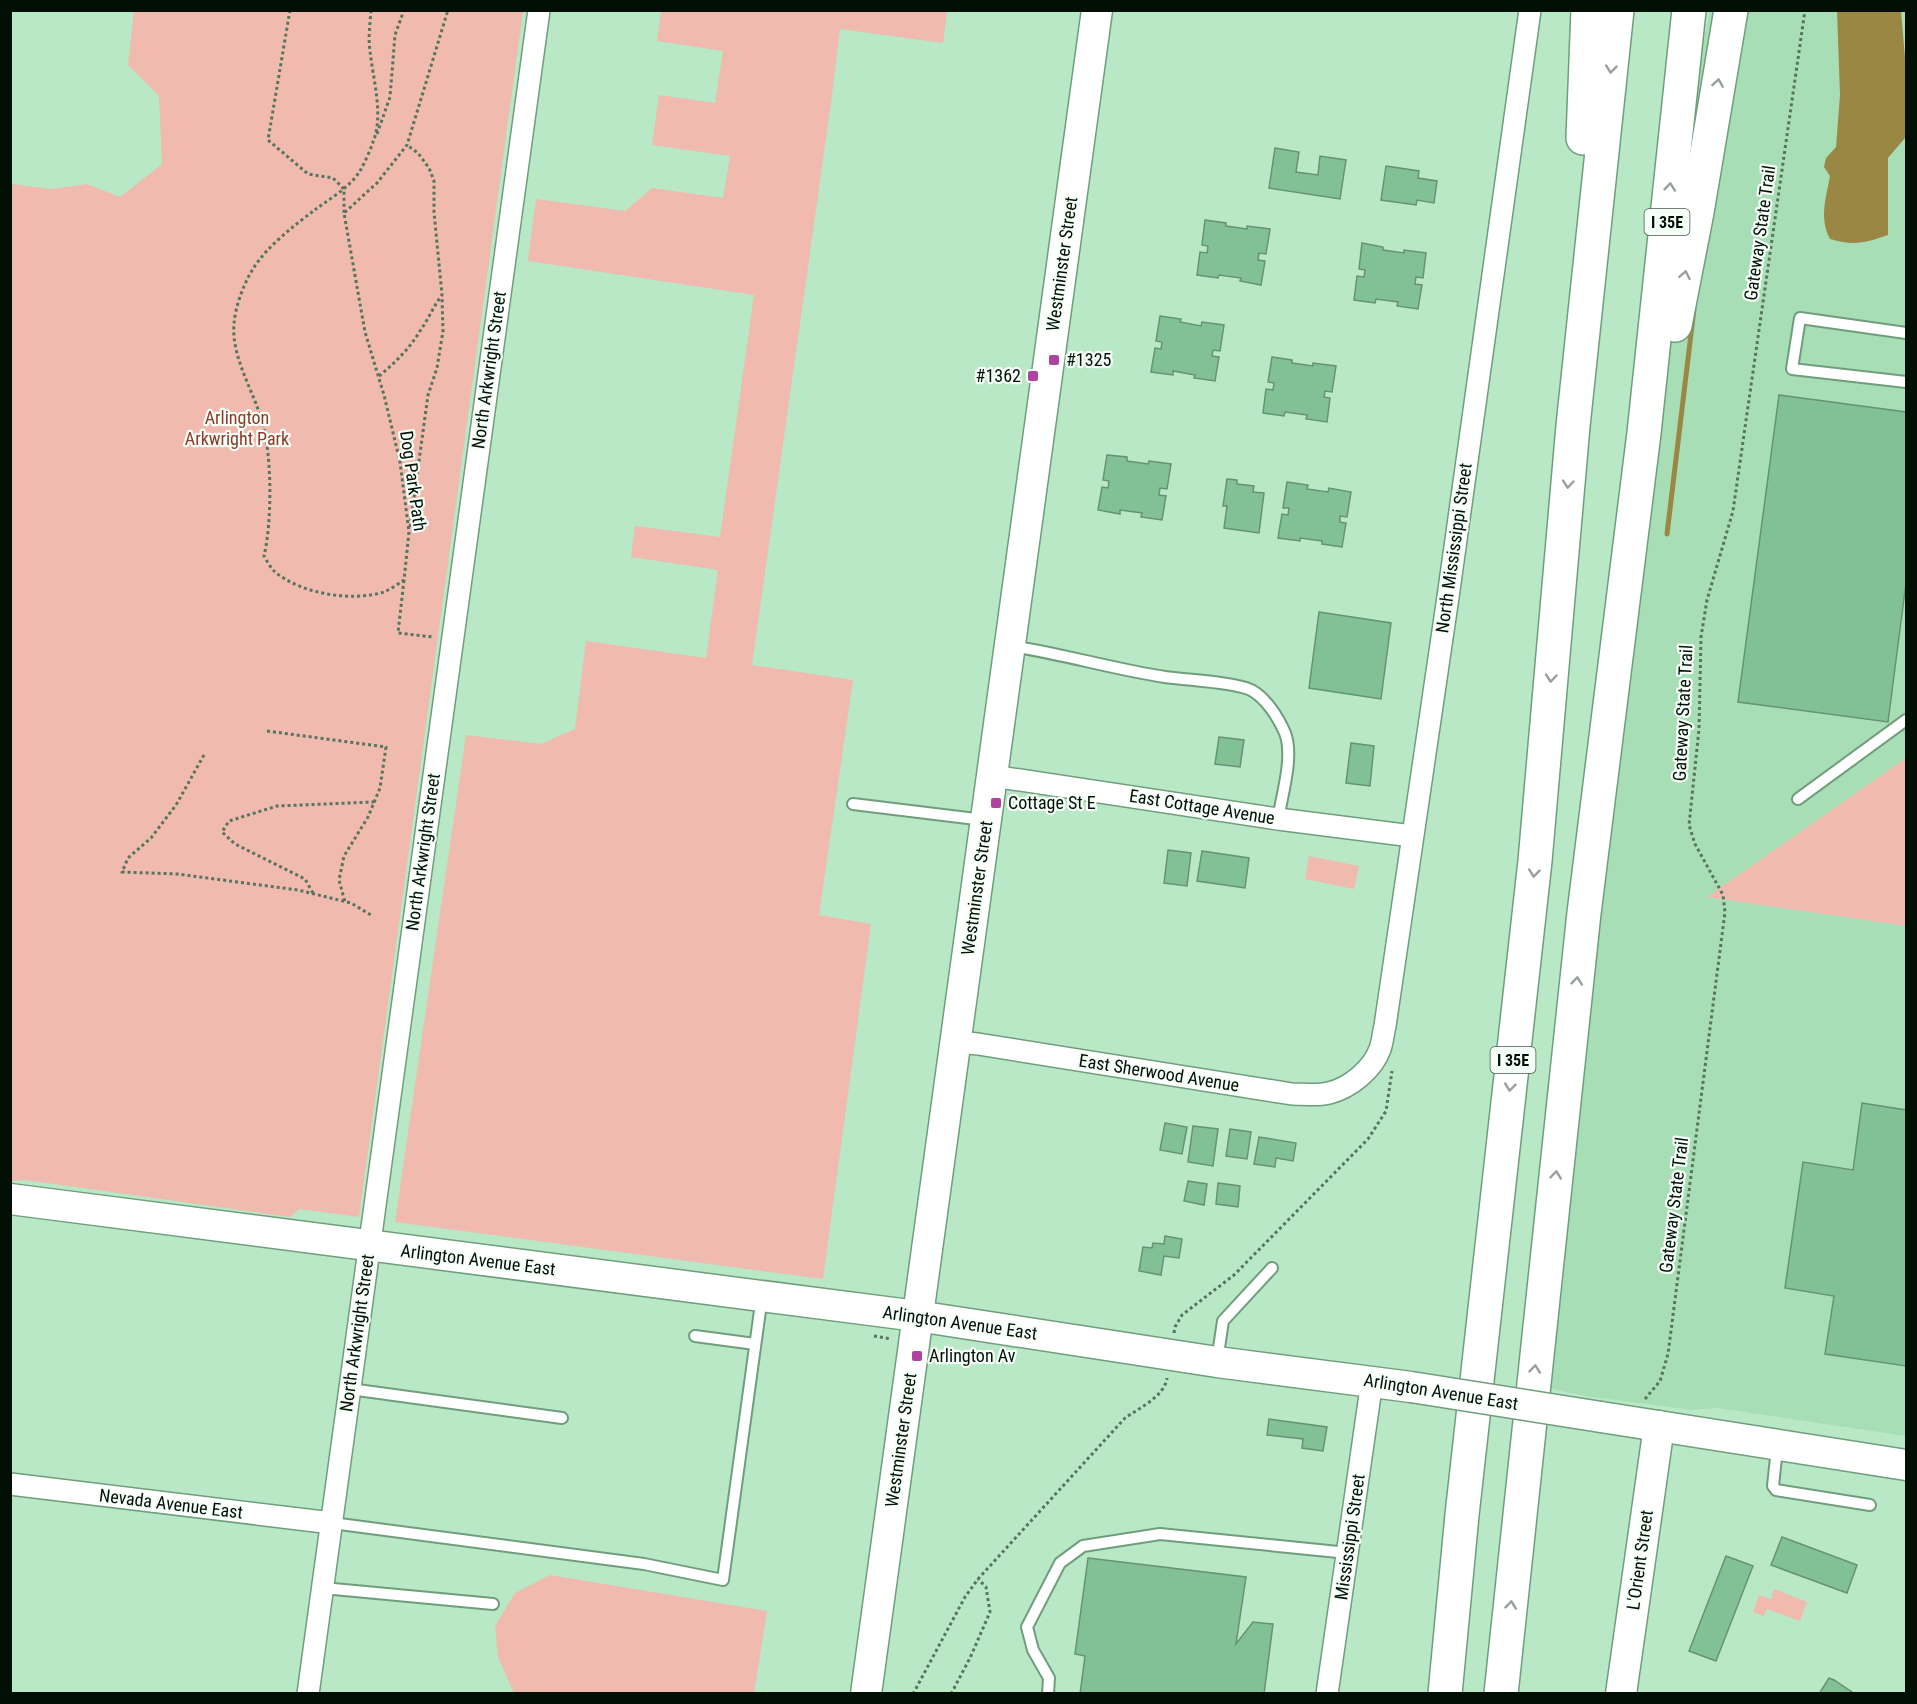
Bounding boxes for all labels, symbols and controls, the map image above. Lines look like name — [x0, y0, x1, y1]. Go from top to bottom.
one-way arrow — [1605, 64, 1618, 73]
one-way arrow — [1711, 78, 1723, 87]
street label: Gateway State Trail — [1740, 164, 1779, 302]
one-way arrow — [1664, 182, 1676, 192]
street label: Westminster Street — [1042, 195, 1081, 333]
road number: I 35E — [1644, 209, 1690, 235]
one-way arrow — [1678, 270, 1691, 280]
street label: North Arkwright Street — [467, 290, 510, 450]
place label: #1325 — [1066, 349, 1112, 370]
marker: #1325 — [1047, 353, 1061, 367]
place label: #1362 — [976, 365, 1021, 386]
marker: #1362 — [1026, 369, 1040, 383]
park label: Arlington Arkwright Park — [185, 407, 289, 449]
street label: Dog Park Path — [396, 429, 431, 532]
street label: North Mississippi Street — [1431, 462, 1476, 634]
one-way arrow — [1561, 480, 1574, 489]
street label: Gateway State Trail — [1668, 644, 1697, 782]
one-way arrow — [1545, 674, 1558, 683]
street label: North Arkwright Street — [401, 772, 444, 932]
street label: East Cottage Avenue — [1128, 785, 1276, 828]
place label: Cottage St E — [1008, 792, 1096, 813]
marker: Cottage St E — [989, 796, 1003, 810]
street label: Westminster Street — [957, 819, 996, 957]
one-way arrow — [1528, 868, 1540, 877]
one-way arrow — [1570, 976, 1583, 986]
road number: I 35E — [1490, 1047, 1536, 1073]
street label: East Sherwood Avenue — [1077, 1049, 1241, 1096]
one-way arrow — [1505, 1083, 1517, 1092]
street label: Gateway State Trail — [1655, 1136, 1692, 1274]
one-way arrow — [1549, 1170, 1562, 1179]
street label: Arlington Avenue East — [399, 1240, 557, 1279]
street label: North Arkwright Street — [335, 1253, 378, 1413]
street label: Arlington Avenue East — [881, 1301, 1039, 1344]
place label: Arlington Av — [929, 1345, 1016, 1366]
marker: Arlington Av — [910, 1349, 924, 1363]
one-way arrow — [1528, 1364, 1541, 1373]
street label: Arlington Avenue East — [1362, 1369, 1520, 1414]
street label: Westminster Street — [881, 1371, 920, 1509]
street label: Mississippi Street — [1330, 1473, 1369, 1601]
street label: Nevada Avenue East — [98, 1484, 244, 1523]
street label: L'Orient Street — [1622, 1508, 1657, 1611]
one-way arrow — [1504, 1600, 1517, 1609]

